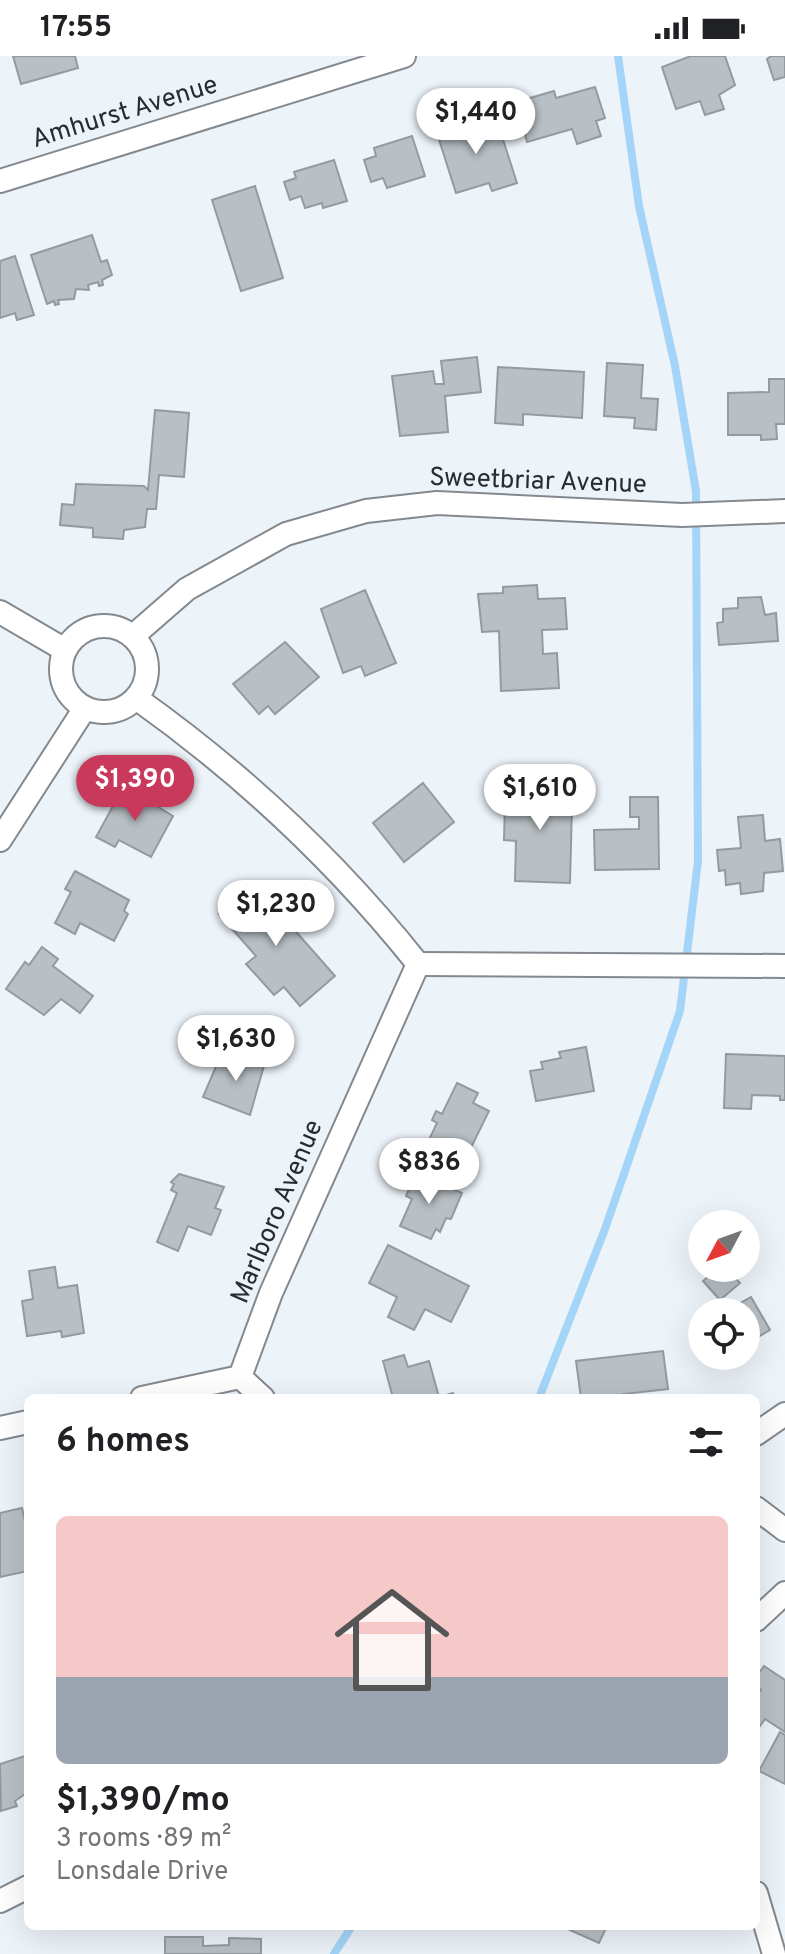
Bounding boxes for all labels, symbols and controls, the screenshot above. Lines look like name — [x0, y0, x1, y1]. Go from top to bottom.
text: 17:55 — [40, 10, 112, 47]
street label: Amhurst Avenue — [28, 69, 222, 157]
pin: $1,440 — [411, 88, 541, 156]
text: $1,440 — [434, 97, 518, 130]
street label: Sweetbriar Avenue — [429, 462, 647, 502]
pin: $1,390 — [70, 755, 200, 823]
text: $1,390 — [94, 764, 176, 797]
pin: $1,610 — [475, 764, 605, 832]
text: $1,610 — [502, 773, 578, 806]
pin: $1,230 — [211, 880, 341, 948]
text: $1,230 — [235, 889, 317, 922]
pin: $1,630 — [171, 1015, 301, 1083]
text: $1,630 — [195, 1024, 277, 1057]
street label: Marlboro Avenue — [224, 1115, 332, 1309]
pin: $836 — [382, 1138, 476, 1206]
text: $836 — [397, 1147, 461, 1180]
north arrow — [688, 1210, 760, 1282]
map controls — [688, 1210, 760, 1370]
button: locate — [688, 1298, 760, 1370]
icon: filters — [684, 1420, 728, 1464]
text: 6 homes — [56, 1421, 190, 1464]
icon: home — [320, 1568, 464, 1712]
text: $1,390/mo — [56, 1780, 230, 1823]
text: 3 rooms · 89 m² — [56, 1823, 231, 1856]
text: Lonsdale Drive — [56, 1856, 228, 1889]

